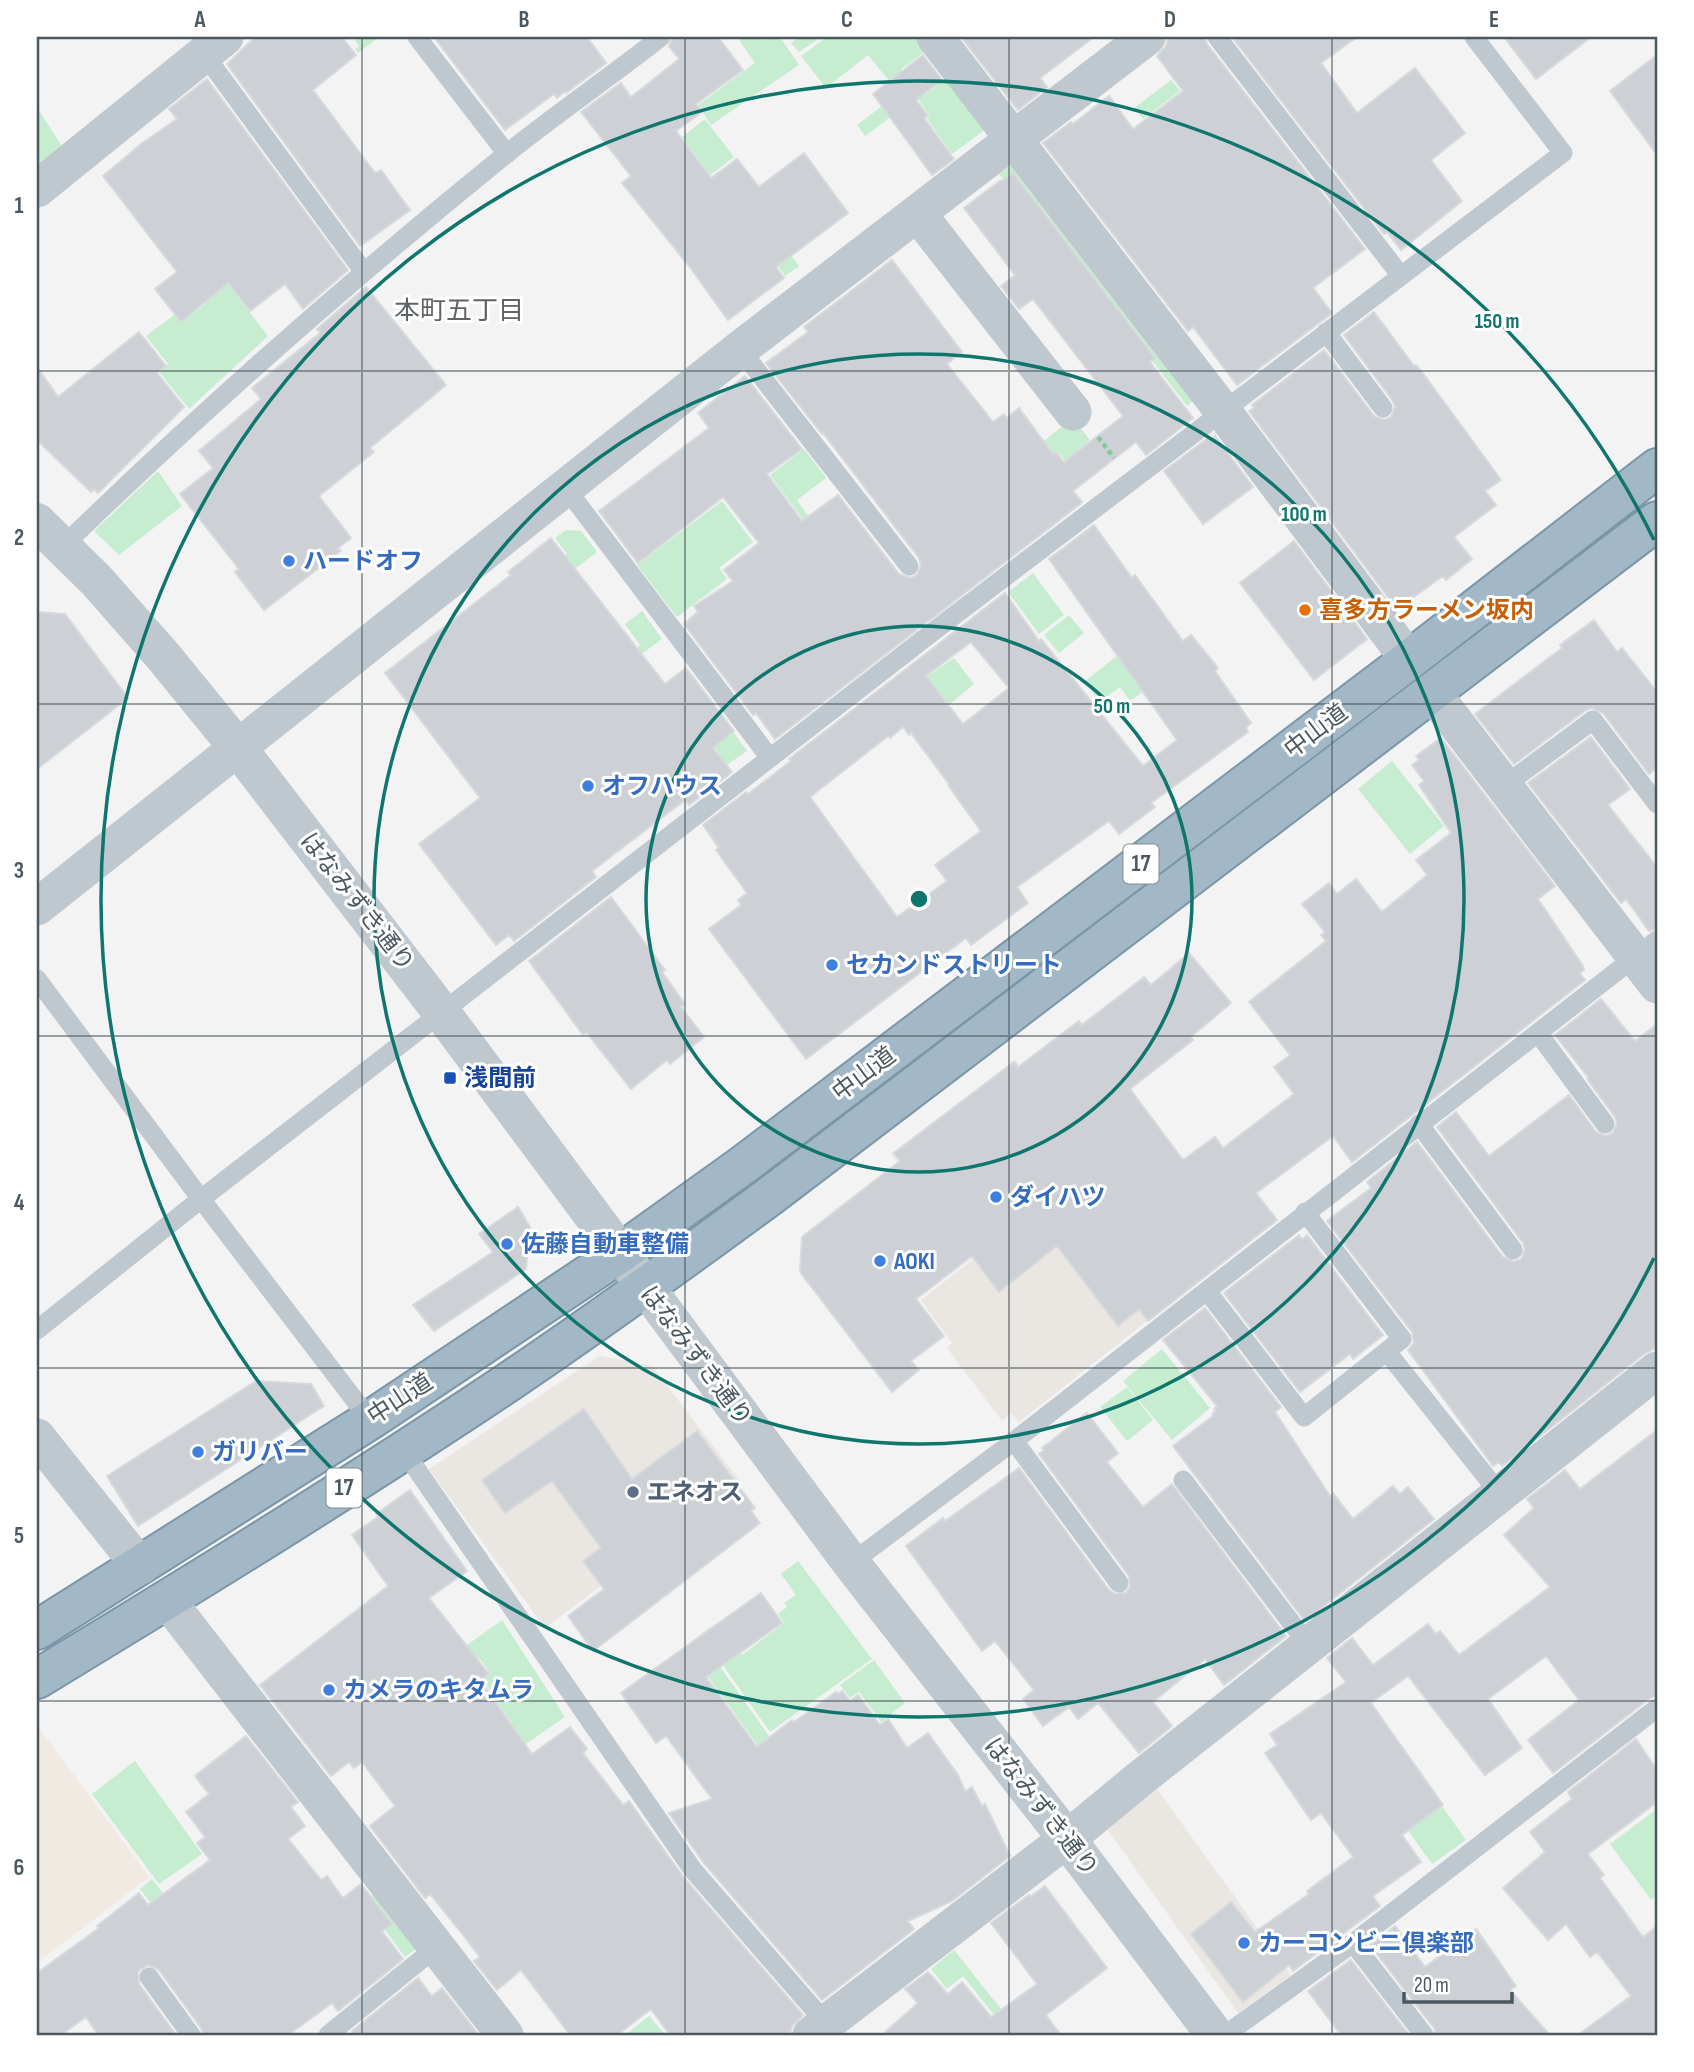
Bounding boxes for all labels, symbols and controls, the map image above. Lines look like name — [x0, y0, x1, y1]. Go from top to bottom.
text: A — [194, 6, 207, 34]
text: B — [519, 6, 530, 34]
text: C — [841, 6, 853, 34]
text: D — [1164, 6, 1176, 34]
text: E — [1489, 6, 1499, 34]
text: 1 — [14, 192, 24, 220]
district label: 本町五丁目 — [394, 296, 524, 327]
text: 150 m — [1475, 309, 1519, 334]
text: 100 m — [1281, 502, 1327, 527]
text: 2 — [14, 524, 24, 552]
place label: ハードオフ — [303, 547, 423, 576]
marker: ハードオフ — [281, 553, 297, 569]
place label: 喜多方ラーメン坂内 — [1319, 596, 1534, 625]
marker: 喜多方ラーメン坂内 — [1297, 602, 1313, 618]
text: 50 m — [1094, 694, 1130, 719]
street label: 中山道 — [1279, 698, 1353, 764]
place label: オフハウス — [602, 772, 722, 801]
marker: オフハウス — [580, 778, 596, 794]
street label: はなみずき通り — [294, 827, 420, 977]
road number: 17 — [1124, 844, 1158, 884]
text: 3 — [14, 857, 24, 885]
centre of rings — [907, 887, 931, 911]
place label: セカンドストリート — [846, 951, 1062, 980]
marker: セカンドストリート — [824, 957, 840, 973]
street label: 中山道 — [827, 1041, 901, 1107]
place label: 浅間前 — [464, 1064, 536, 1093]
marker: 浅間前 — [442, 1070, 458, 1086]
place label: ダイハツ — [1010, 1183, 1106, 1212]
text: 4 — [14, 1189, 25, 1217]
marker: ダイハツ — [988, 1189, 1004, 1205]
place label: 佐藤自動車整備 — [521, 1230, 689, 1259]
marker: 佐藤自動車整備 — [499, 1236, 515, 1252]
place label: AOKI — [893, 1247, 935, 1276]
marker: AOKI — [872, 1253, 888, 1269]
street label: はなみずき通り — [634, 1280, 758, 1432]
street label: 中山道 — [362, 1367, 438, 1431]
place label: ガリバー — [212, 1438, 308, 1467]
marker: ガリバー — [190, 1444, 206, 1460]
road number: 17 — [326, 1469, 362, 1508]
place label: エネオス — [647, 1478, 743, 1507]
marker: エネオス — [625, 1484, 641, 1500]
text: 5 — [14, 1522, 24, 1550]
place label: カメラのキタムラ — [343, 1676, 534, 1705]
marker: カメラのキタムラ — [321, 1682, 337, 1698]
street label: はなみずき通り — [978, 1732, 1104, 1882]
text: 6 — [14, 1854, 24, 1882]
place label: カーコンビニ倶楽部 — [1258, 1929, 1474, 1958]
marker: カーコンビニ倶楽部 — [1236, 1935, 1252, 1951]
scale bar — [1404, 1960, 1512, 2004]
text: 20 m — [1414, 1973, 1449, 1998]

